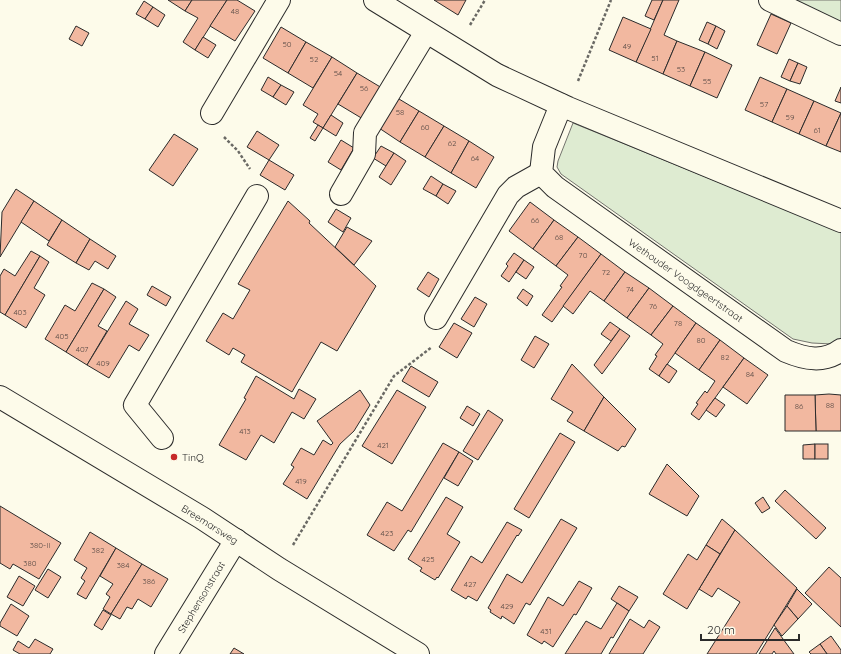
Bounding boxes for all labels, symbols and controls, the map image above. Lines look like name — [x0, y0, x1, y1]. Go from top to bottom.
house number: 48 — [231, 6, 239, 16]
house number: 50 — [282, 39, 292, 49]
house number: 49 — [623, 41, 632, 51]
house number: 51 — [651, 53, 659, 63]
house number: 52 — [310, 54, 319, 64]
house number: 53 — [677, 64, 685, 74]
house number: 54 — [334, 68, 342, 78]
house number: 55 — [703, 76, 711, 86]
house number: 56 — [360, 83, 369, 93]
house number: 57 — [760, 99, 768, 109]
house number: 58 — [396, 107, 404, 117]
house number: 59 — [786, 112, 795, 122]
house number: 60 — [420, 122, 430, 132]
house number: 61 — [813, 125, 821, 135]
house number: 62 — [448, 138, 457, 148]
house number: 64 — [471, 153, 479, 163]
house number: 66 — [531, 215, 540, 225]
house number: 68 — [555, 232, 563, 242]
street label: Wethouder Voogdgeertstraat — [626, 236, 746, 325]
house number: 70 — [579, 250, 588, 260]
house number: 72 — [602, 267, 611, 277]
house number: 74 — [626, 284, 634, 294]
house number: 76 — [649, 301, 658, 311]
house number: 403 — [13, 307, 27, 317]
house number: 78 — [674, 318, 682, 328]
house number: 405 — [55, 331, 69, 341]
house number: 80 — [696, 335, 706, 345]
house number: 407 — [76, 344, 88, 354]
house number: 82 — [721, 352, 730, 362]
house number: 409 — [96, 358, 110, 368]
house number: 84 — [746, 369, 754, 379]
house number: 88 — [826, 400, 834, 410]
house number: 86 — [795, 401, 804, 411]
house number: 413 — [239, 426, 251, 436]
house number: 421 — [377, 440, 389, 450]
place label: TinQ — [182, 451, 204, 464]
marker: TinQ — [169, 452, 179, 462]
house number: 419 — [295, 476, 307, 486]
street label: Breemarsweg — [179, 502, 241, 547]
house number: 423 — [381, 528, 393, 538]
house number: 380-II — [30, 540, 50, 550]
house number: 382 — [92, 545, 105, 555]
house number: 425 — [421, 554, 435, 564]
house number: 380 — [23, 558, 37, 568]
street label: Stephensonstraat — [175, 558, 228, 636]
house number: 384 — [117, 560, 129, 570]
house number: 386 — [143, 576, 156, 586]
house number: 427 — [464, 579, 476, 589]
house number: 429 — [500, 601, 514, 611]
scale bar — [701, 616, 799, 642]
text: 20 m — [707, 622, 735, 637]
house number: 431 — [540, 626, 552, 636]

